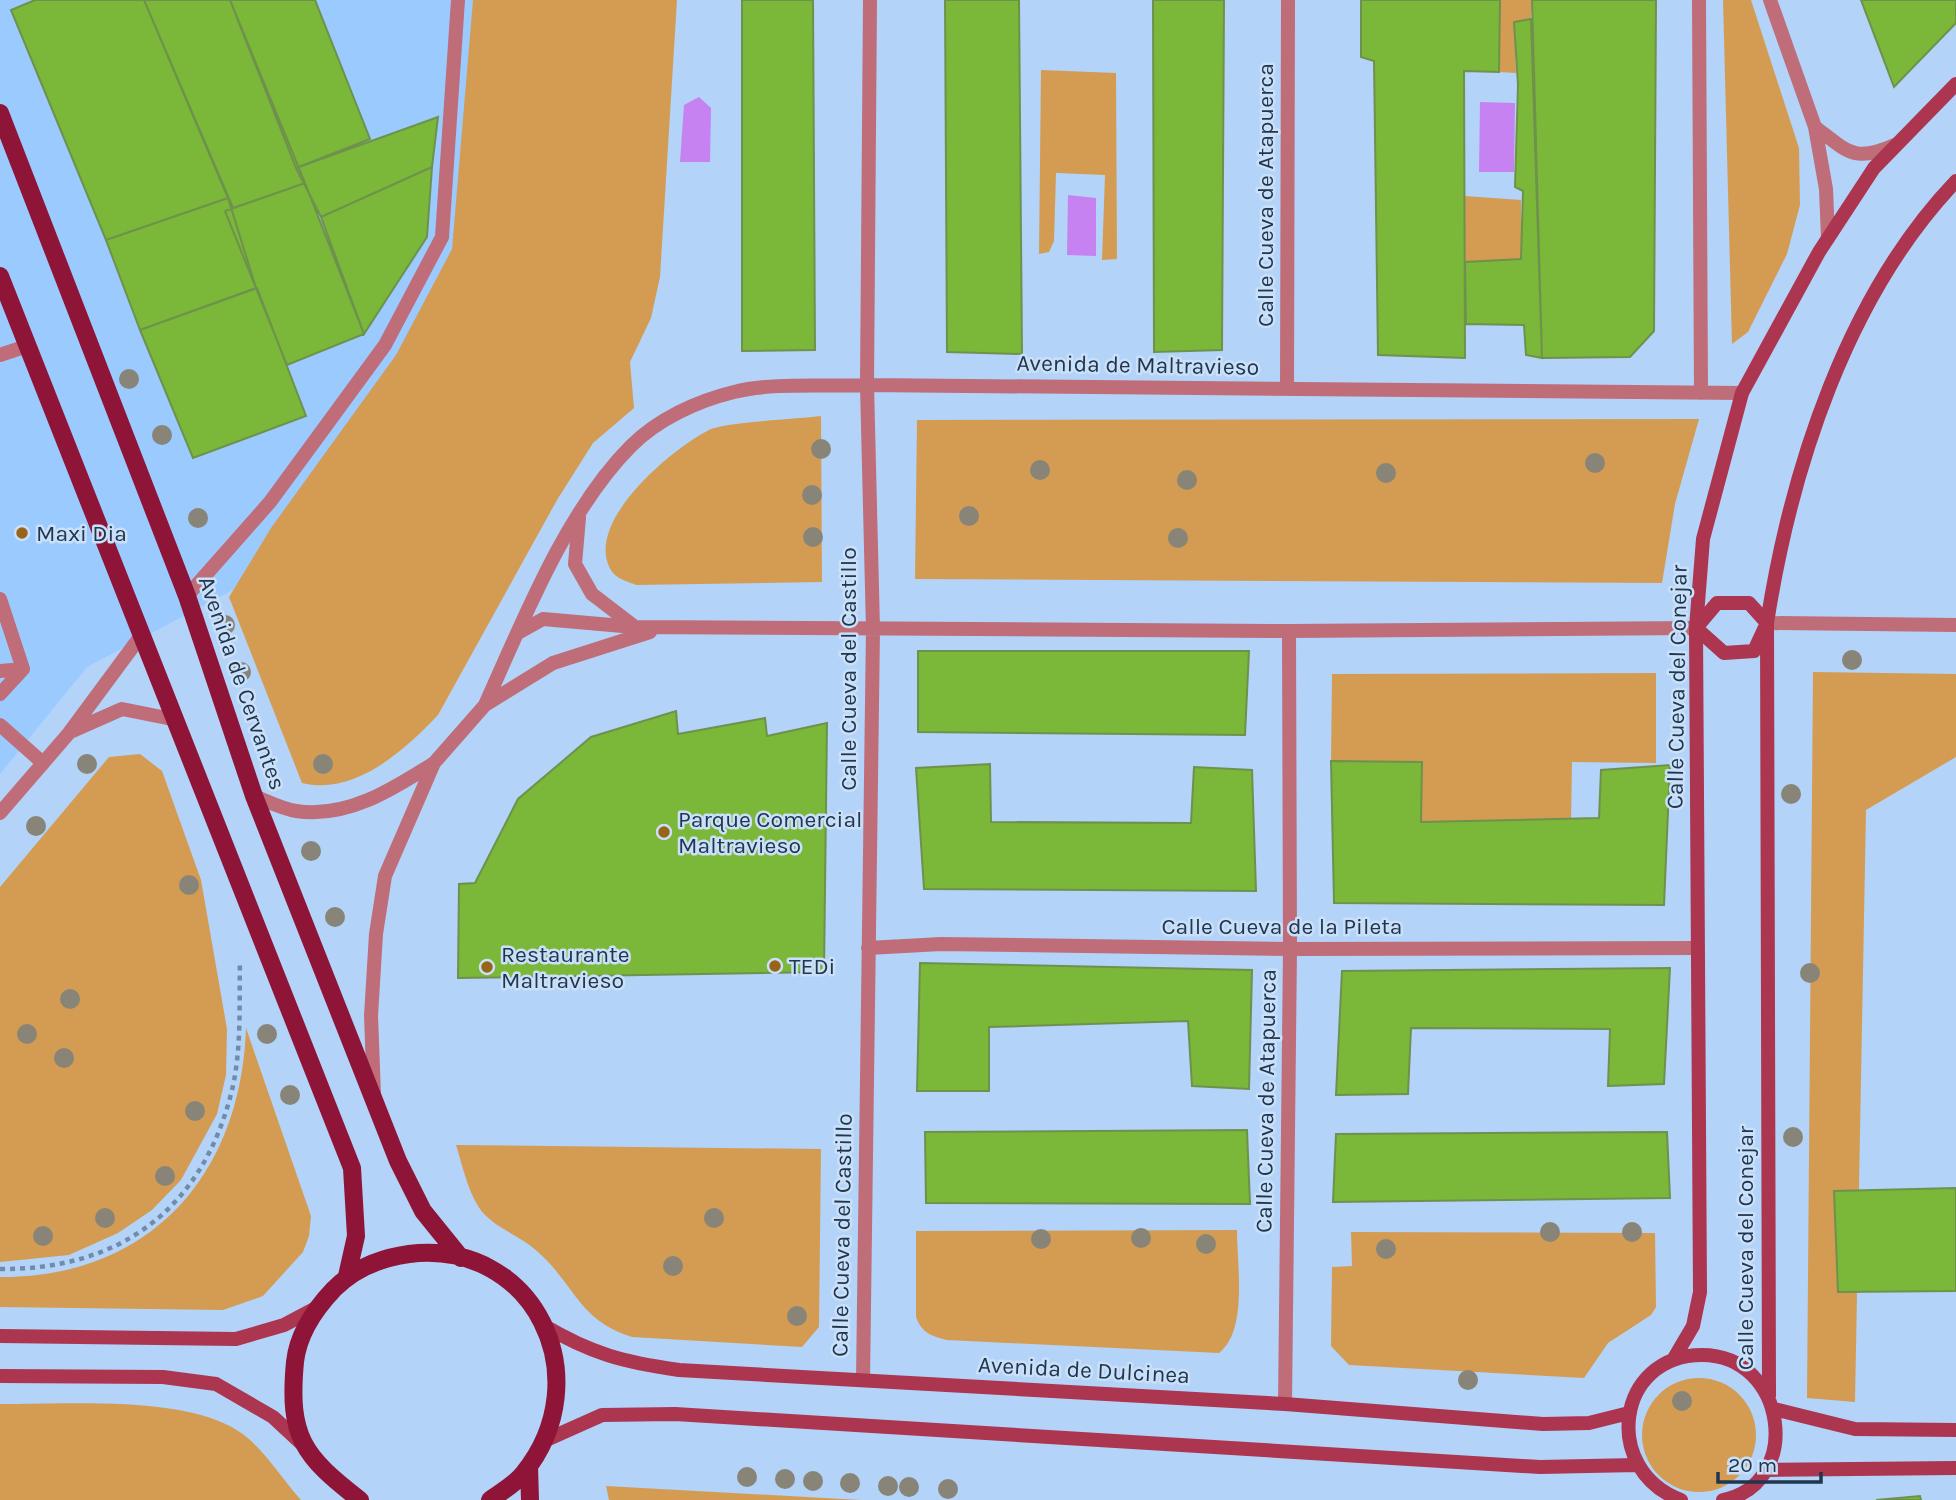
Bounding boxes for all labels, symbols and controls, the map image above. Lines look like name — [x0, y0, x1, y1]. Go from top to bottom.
street label: Calle Cueva de Atapuerca — [1252, 63, 1279, 327]
street label: Avenida de Maltravieso — [1017, 349, 1259, 381]
place label: Maxi Dia — [36, 520, 127, 547]
marker: Maxi Dia — [14, 525, 30, 541]
street label: Calle Cueva del Castillo — [835, 547, 862, 791]
street label: Calle Cueva del Conejar — [1661, 564, 1693, 809]
street label: Avenida de Cervantes — [193, 573, 291, 793]
place label: Parque Comercial Maltravieso — [678, 806, 862, 859]
marker: Parque Comercial Maltravieso — [656, 824, 672, 840]
street label: Calle Cueva de la Pileta — [1161, 913, 1403, 940]
place label: Restaurante Maltravieso — [501, 941, 630, 994]
place label: TEDi — [789, 953, 835, 980]
marker: TEDi — [767, 958, 783, 974]
marker: Restaurante Maltravieso — [479, 959, 495, 975]
street label: Calle Cueva de Atapuerca — [1250, 969, 1282, 1233]
street label: Calle Cueva del Castillo — [826, 1113, 858, 1357]
street label: Calle Cueva del Conejar — [1732, 1125, 1759, 1370]
street label: Avenida de Dulcinea — [977, 1351, 1191, 1389]
scale bar — [1718, 1440, 1821, 1484]
text: 20 m — [1728, 1453, 1777, 1477]

